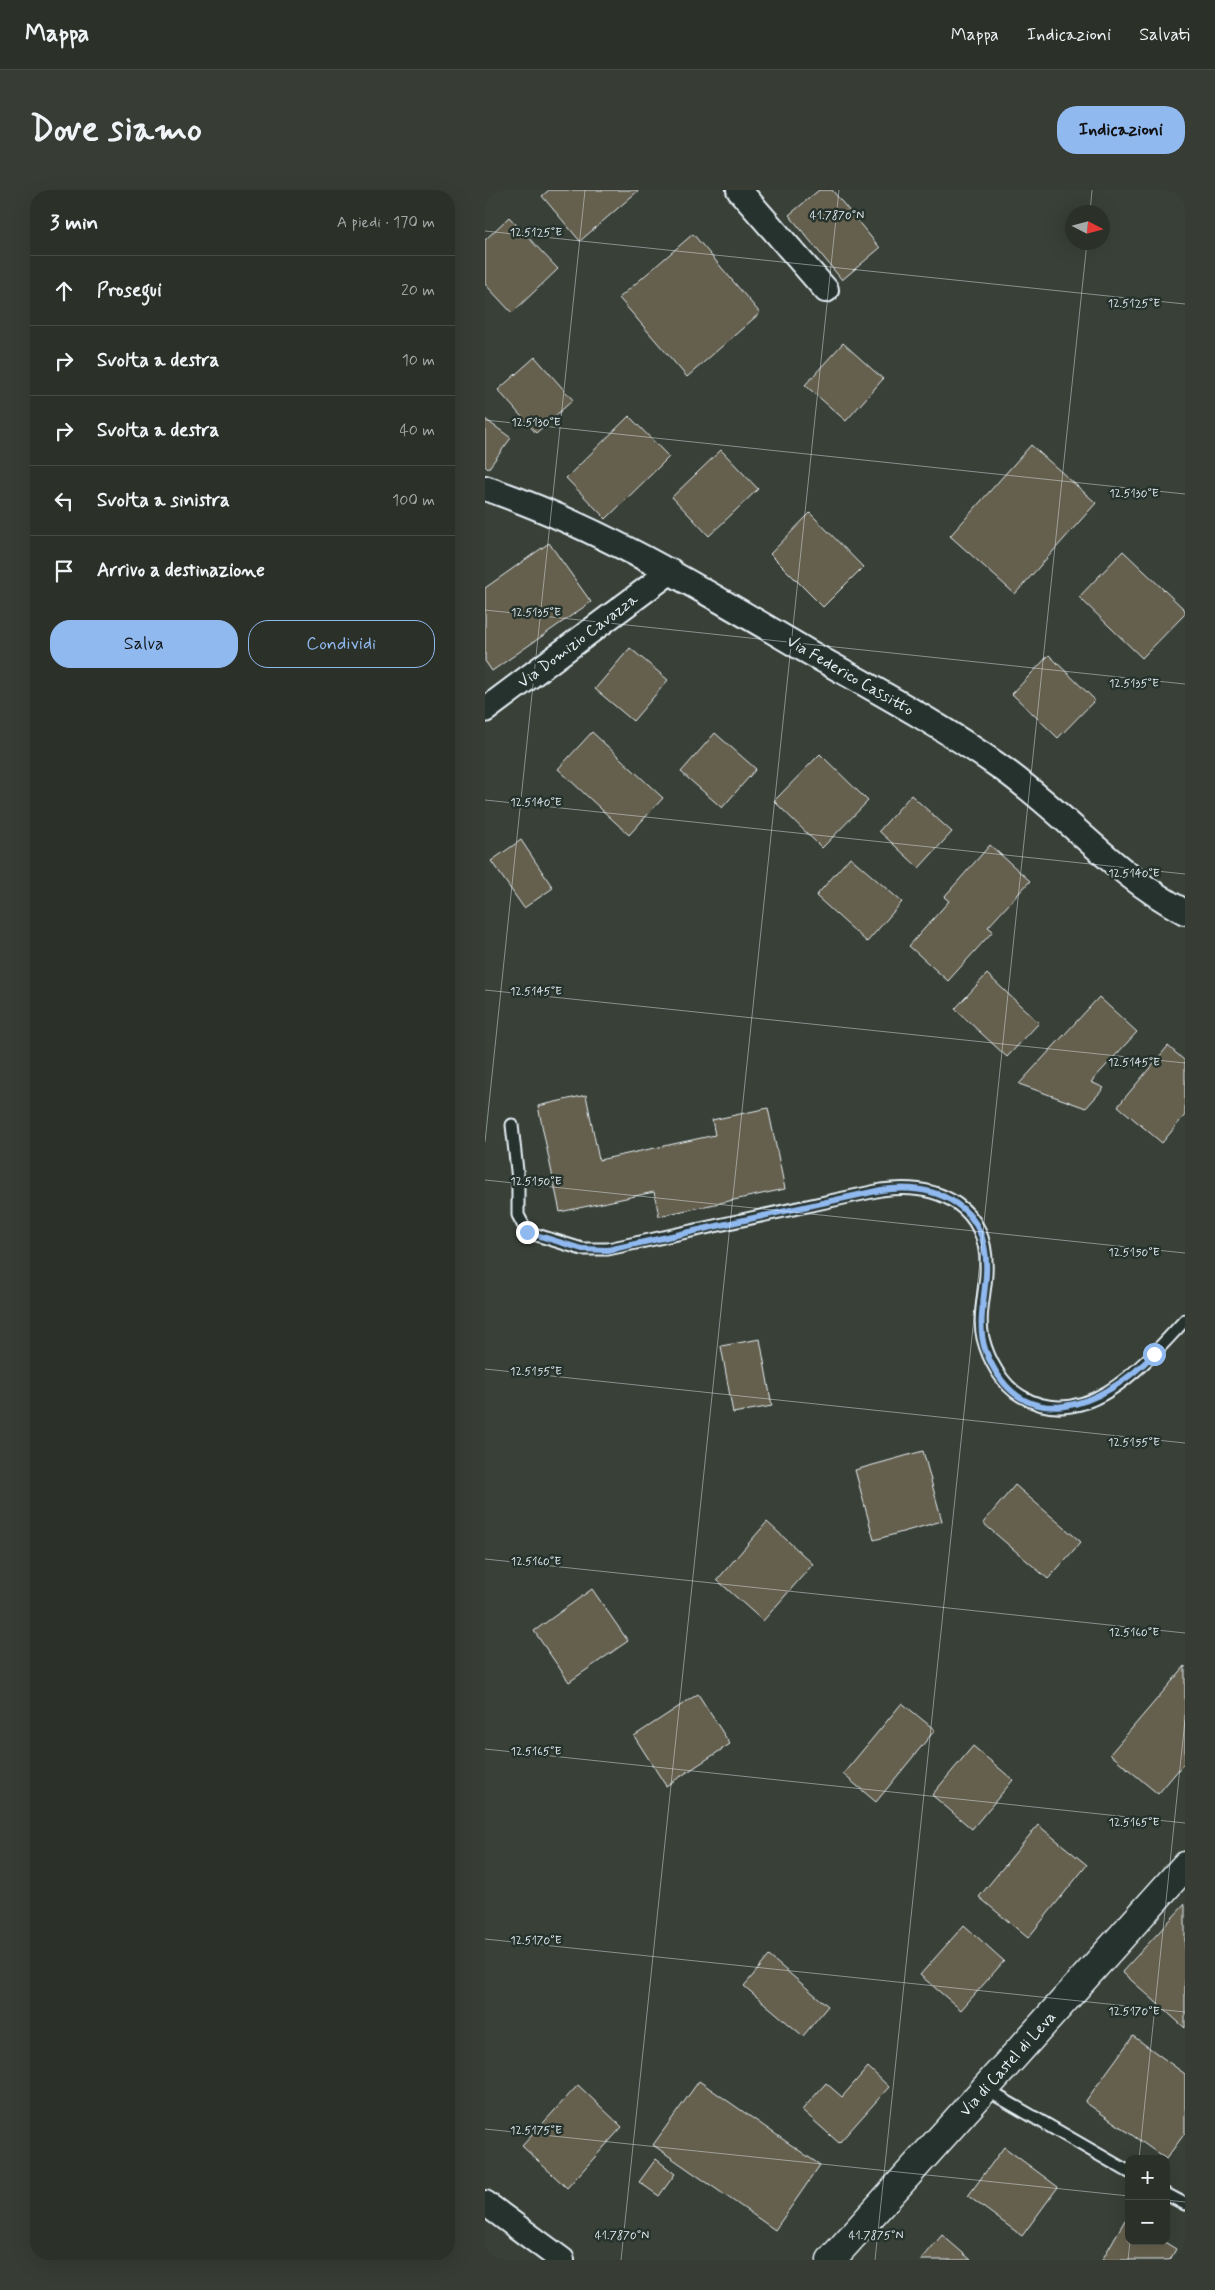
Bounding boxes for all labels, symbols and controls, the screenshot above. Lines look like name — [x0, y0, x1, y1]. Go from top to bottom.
text: Mappa — [25, 19, 89, 50]
text: Mappa — [951, 23, 999, 47]
text: Indicazioni — [1027, 23, 1111, 47]
text: Salvati — [1139, 23, 1190, 47]
button: Indicazioni — [1057, 106, 1185, 154]
text: Dove siamo — [30, 107, 202, 153]
north arrow — [1065, 205, 1110, 250]
text: 41.7870°N — [810, 208, 864, 224]
text: 3 min — [50, 209, 98, 237]
text: A piedi · 170 m — [337, 212, 435, 233]
text: 12.5125°E — [510, 225, 562, 241]
icon: ahead — [50, 277, 78, 305]
text: Prosegui — [97, 278, 162, 303]
text: 20 m — [401, 280, 435, 301]
text: 12.5125°E — [1108, 296, 1160, 312]
icon: right — [50, 347, 78, 375]
text: Svolta a destra — [97, 348, 219, 373]
text: 10 m — [402, 350, 435, 371]
text: 12.5130°E — [511, 415, 561, 431]
icon: right — [50, 417, 78, 445]
text: Svolta a destra — [97, 418, 219, 443]
text: 40 m — [399, 420, 435, 441]
text: 12.5130°E — [1109, 486, 1159, 502]
icon: left — [50, 487, 78, 515]
text: Svolta a sinistra — [97, 488, 230, 513]
text: 100 m — [392, 490, 435, 511]
icon: arrive — [50, 557, 78, 585]
text: Arrivo a destinazione — [97, 558, 265, 583]
street label: Via Domizio Cavazza — [514, 589, 643, 693]
text: 12.5135°E — [511, 605, 561, 621]
button: Salva — [50, 620, 238, 668]
button: Condividi — [248, 620, 435, 668]
street label: Via Federico Cassitto — [782, 631, 918, 721]
text: 12.5135°E — [1109, 676, 1159, 692]
text: 12.5140°E — [510, 795, 562, 811]
text: 12.5140°E — [1108, 866, 1160, 882]
text: 12.5145°E — [510, 984, 562, 1000]
text: 12.5145°E — [1108, 1055, 1160, 1071]
text: 12.5150°E — [510, 1174, 562, 1190]
route end — [516, 1221, 539, 1244]
text: 12.5150°E — [1108, 1245, 1160, 1261]
route start — [1143, 1343, 1166, 1366]
text: 12.5155°E — [510, 1364, 562, 1380]
text: 12.5155°E — [1108, 1435, 1160, 1451]
text: 12.5160°E — [511, 1554, 561, 1570]
text: 12.5160°E — [1109, 1625, 1159, 1641]
text: 12.5165°E — [511, 1744, 561, 1760]
text: 12.5165°E — [1109, 1815, 1159, 1831]
text: 12.5170°E — [510, 1933, 562, 1949]
text: 12.5170°E — [1108, 2004, 1160, 2020]
street label: Via di Castel di Leva — [955, 2007, 1061, 2121]
text: 12.5175°E — [510, 2123, 562, 2139]
map controls — [1125, 2155, 1170, 2245]
button: + — [1125, 2155, 1170, 2200]
button: − — [1125, 2200, 1170, 2245]
text: 41.7870°N — [595, 2228, 649, 2244]
text: 41.7875°N — [849, 2228, 903, 2244]

